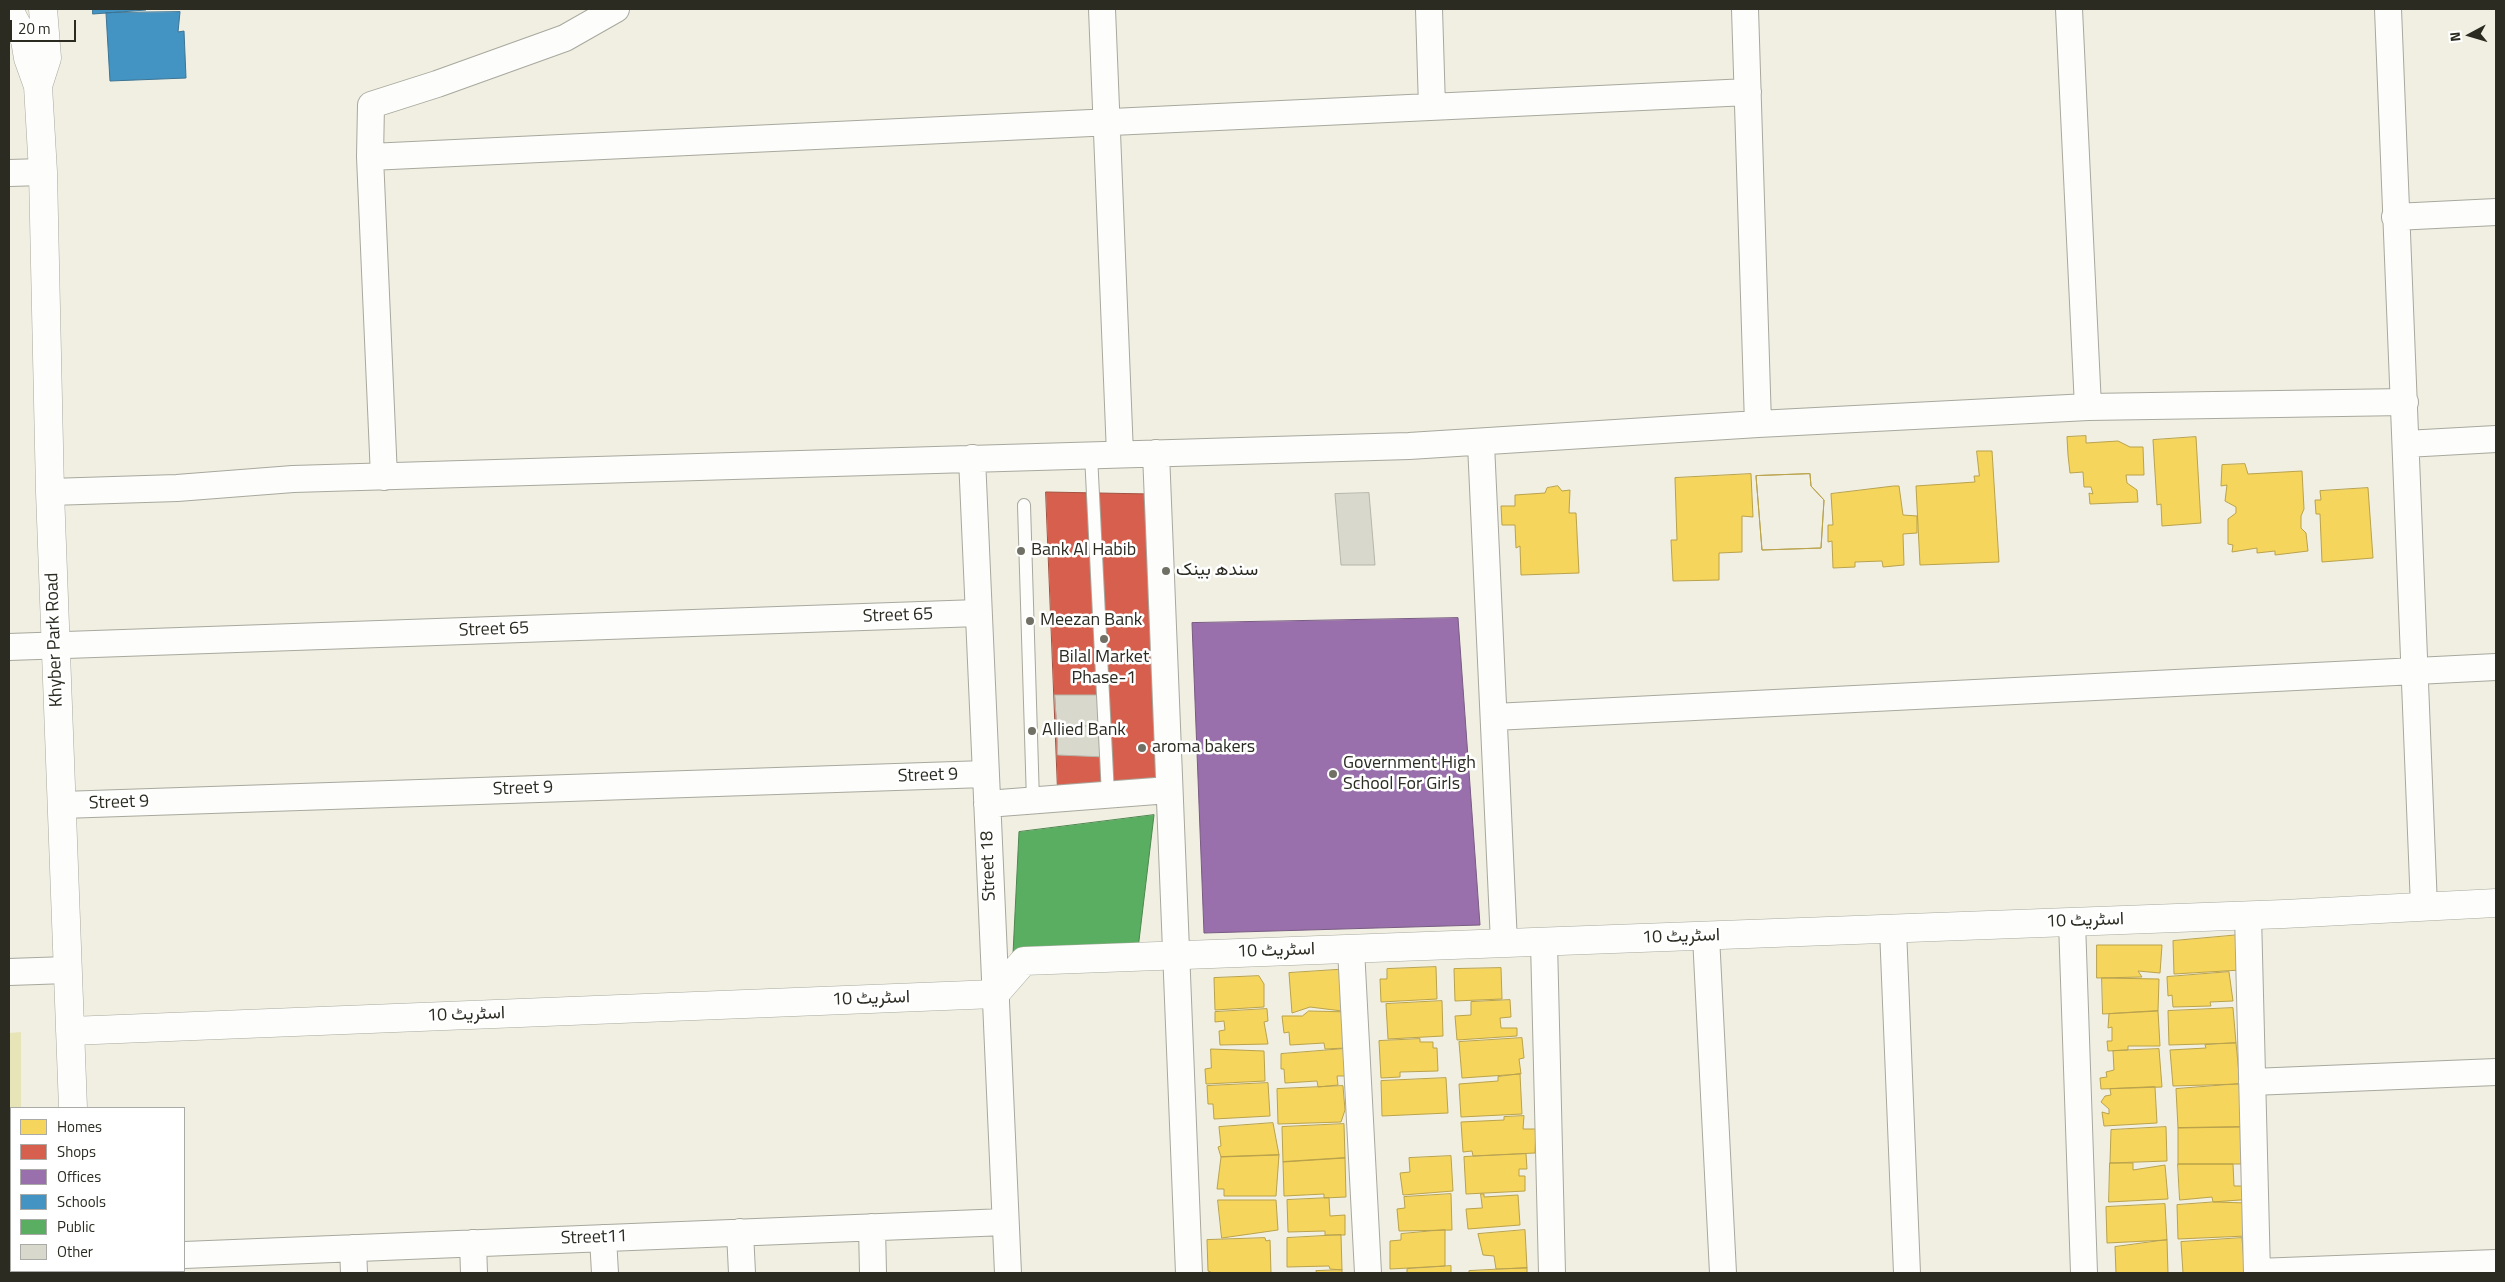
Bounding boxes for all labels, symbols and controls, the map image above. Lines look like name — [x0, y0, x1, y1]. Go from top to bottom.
scale bar — [12, 10, 79, 42]
north arrow — [2445, 10, 2495, 60]
text: 20 m — [18, 17, 51, 40]
text: N — [2444, 31, 2466, 43]
place label: Bank Al Habib — [1031, 540, 1136, 562]
marker: Bank Al Habib — [1015, 545, 1027, 557]
place label: سندھ بینک — [1176, 560, 1258, 582]
marker: سندھ بینک — [1160, 565, 1172, 577]
street label: Khyber Park Road — [42, 572, 68, 708]
street label: Street 65 — [862, 604, 934, 628]
place label: Meezan Bank — [1040, 610, 1142, 632]
marker: Meezan Bank — [1024, 615, 1036, 627]
street label: Street 65 — [458, 618, 530, 642]
marker: Bilal Market Phase-1 — [1098, 633, 1110, 645]
place label: Bilal Market Phase-1 — [1059, 647, 1149, 690]
place label: Allied Bank — [1042, 720, 1126, 742]
marker: Allied Bank — [1026, 725, 1038, 737]
place label: aroma bakers — [1152, 737, 1255, 759]
marker: aroma bakers — [1136, 742, 1148, 754]
place label: Government High School For Girls — [1343, 753, 1476, 796]
street label: Street 9 — [897, 764, 959, 788]
marker: Government High School For Girls — [1327, 768, 1339, 780]
street label: Street 9 — [492, 777, 554, 801]
street label: Street 9 — [88, 791, 150, 815]
street label: Street 18 — [977, 830, 1001, 902]
street label: اسٹریٹ 10 — [2046, 909, 2124, 933]
street label: اسٹریٹ 10 — [1642, 925, 1720, 949]
street label: اسٹریٹ 10 — [1237, 939, 1315, 963]
street label: اسٹریٹ 10 — [832, 987, 910, 1011]
street label: اسٹریٹ 10 — [427, 1003, 505, 1027]
legend — [10, 1107, 185, 1272]
text: Homes — [57, 1115, 102, 1138]
text: Shops — [57, 1140, 96, 1163]
text: Offices — [57, 1165, 101, 1188]
text: Schools — [57, 1190, 106, 1213]
text: Public — [57, 1215, 95, 1238]
street label: Street11 — [560, 1226, 628, 1250]
text: Other — [57, 1240, 93, 1263]

